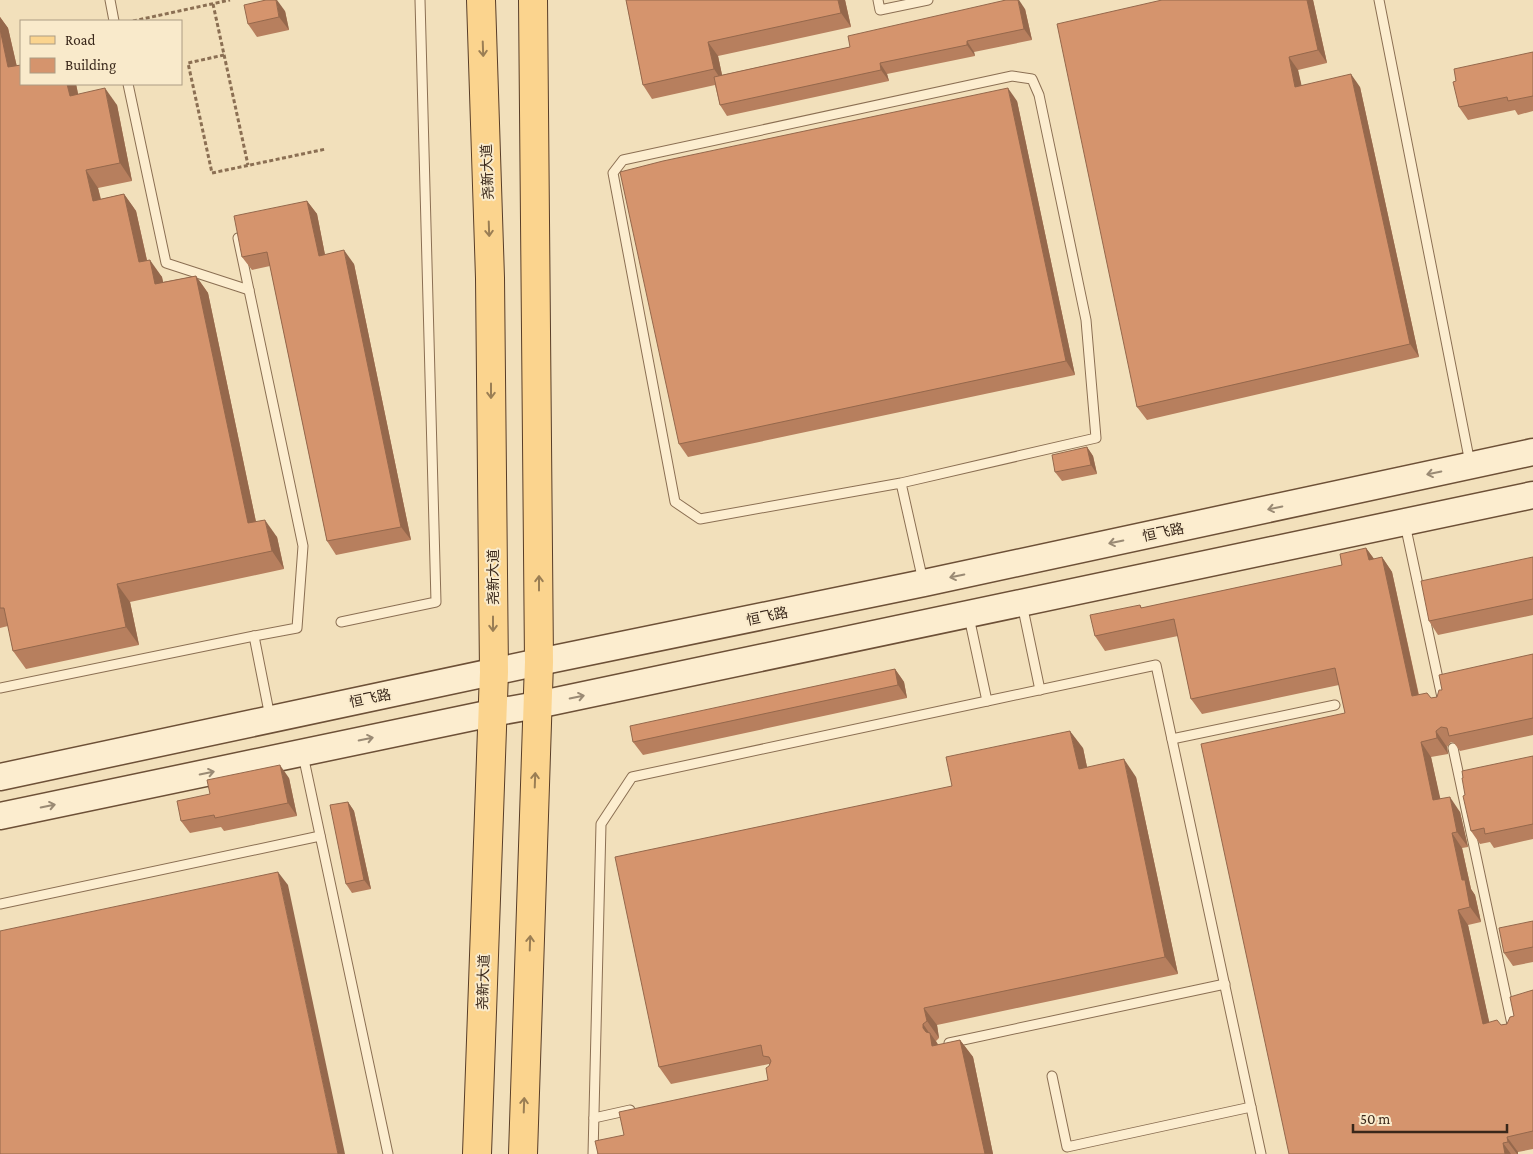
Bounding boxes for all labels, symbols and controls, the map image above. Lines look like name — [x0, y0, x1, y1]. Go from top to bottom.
legend — [20, 20, 182, 85]
text: Road — [65, 32, 96, 48]
one-way arrow — [478, 40, 488, 56]
text: Building — [65, 57, 116, 74]
street label: 尧新大道 — [478, 144, 496, 200]
one-way arrow — [484, 220, 493, 236]
one-way arrow — [486, 382, 496, 399]
one-way arrow — [1426, 469, 1442, 478]
one-way arrow — [1268, 503, 1284, 513]
street label: 恒飞路 — [1141, 520, 1185, 544]
one-way arrow — [1109, 538, 1125, 547]
street label: 尧新大道 — [485, 549, 501, 605]
one-way arrow — [950, 572, 966, 581]
one-way arrow — [534, 575, 544, 592]
street label: 恒飞路 — [745, 604, 789, 628]
one-way arrow — [488, 615, 498, 631]
street label: 恒飞路 — [348, 686, 392, 710]
one-way arrow — [568, 692, 584, 701]
one-way arrow — [357, 734, 373, 744]
one-way arrow — [198, 767, 214, 777]
one-way arrow — [530, 773, 540, 789]
one-way arrow — [39, 801, 55, 810]
one-way arrow — [525, 935, 534, 951]
street label: 尧新大道 — [474, 954, 492, 1010]
one-way arrow — [520, 1098, 529, 1114]
scale bar — [1353, 1102, 1507, 1134]
text: 50 m — [1360, 1111, 1390, 1127]

